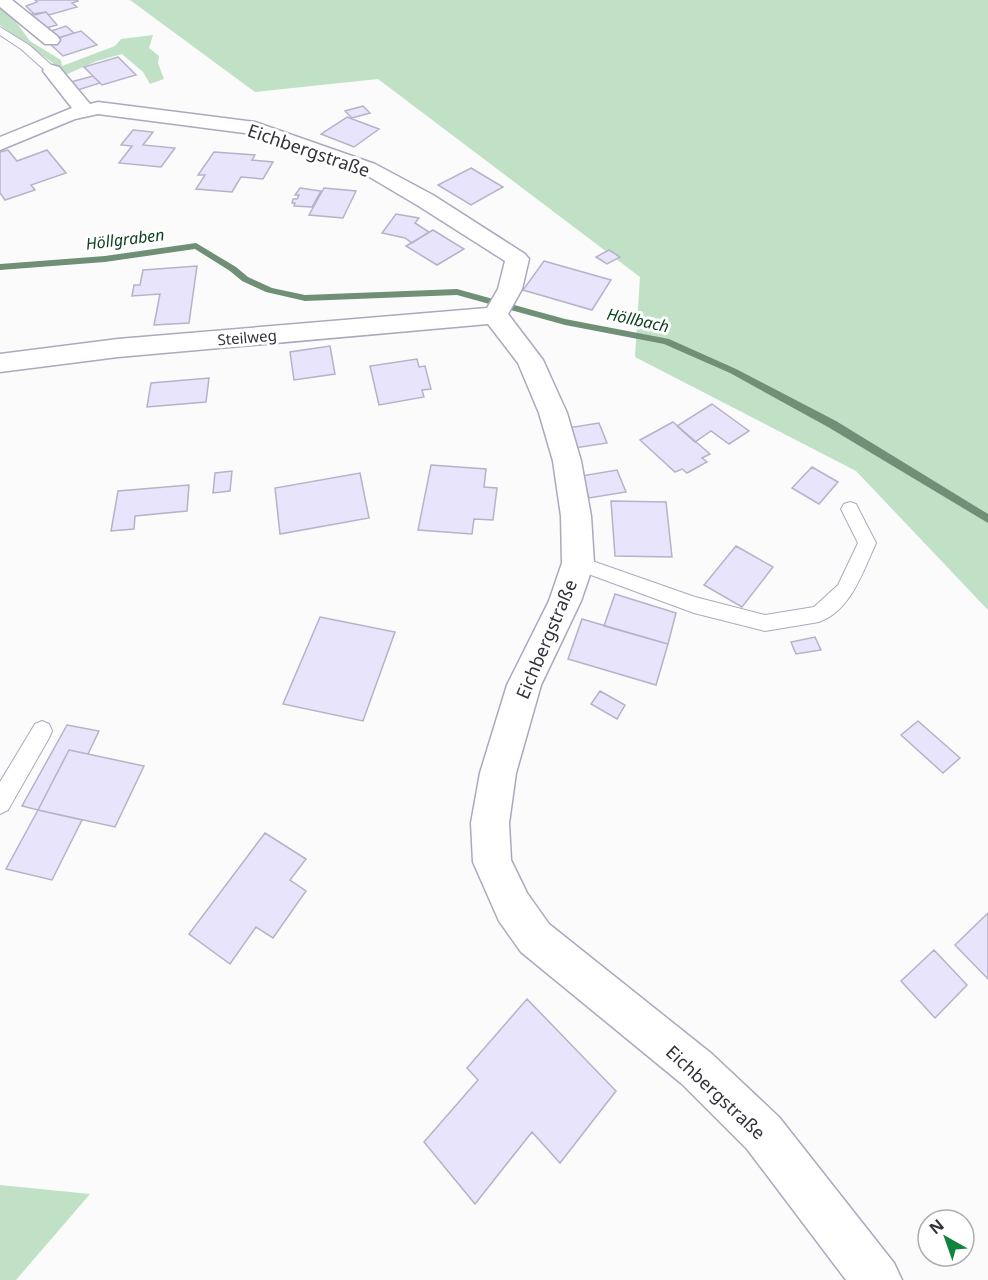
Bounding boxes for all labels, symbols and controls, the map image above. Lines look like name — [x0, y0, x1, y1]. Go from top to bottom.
street label: Eichbergstraße — [245, 118, 373, 182]
water label: Höllgraben — [84, 223, 166, 255]
water label: Höllbach — [605, 303, 671, 337]
street label: Steilweg — [217, 324, 277, 350]
street label: Eichbergstraße — [510, 576, 582, 702]
street label: Eichbergstraße — [661, 1040, 771, 1144]
north arrow — [916, 1208, 976, 1268]
text: N — [924, 1214, 948, 1239]

